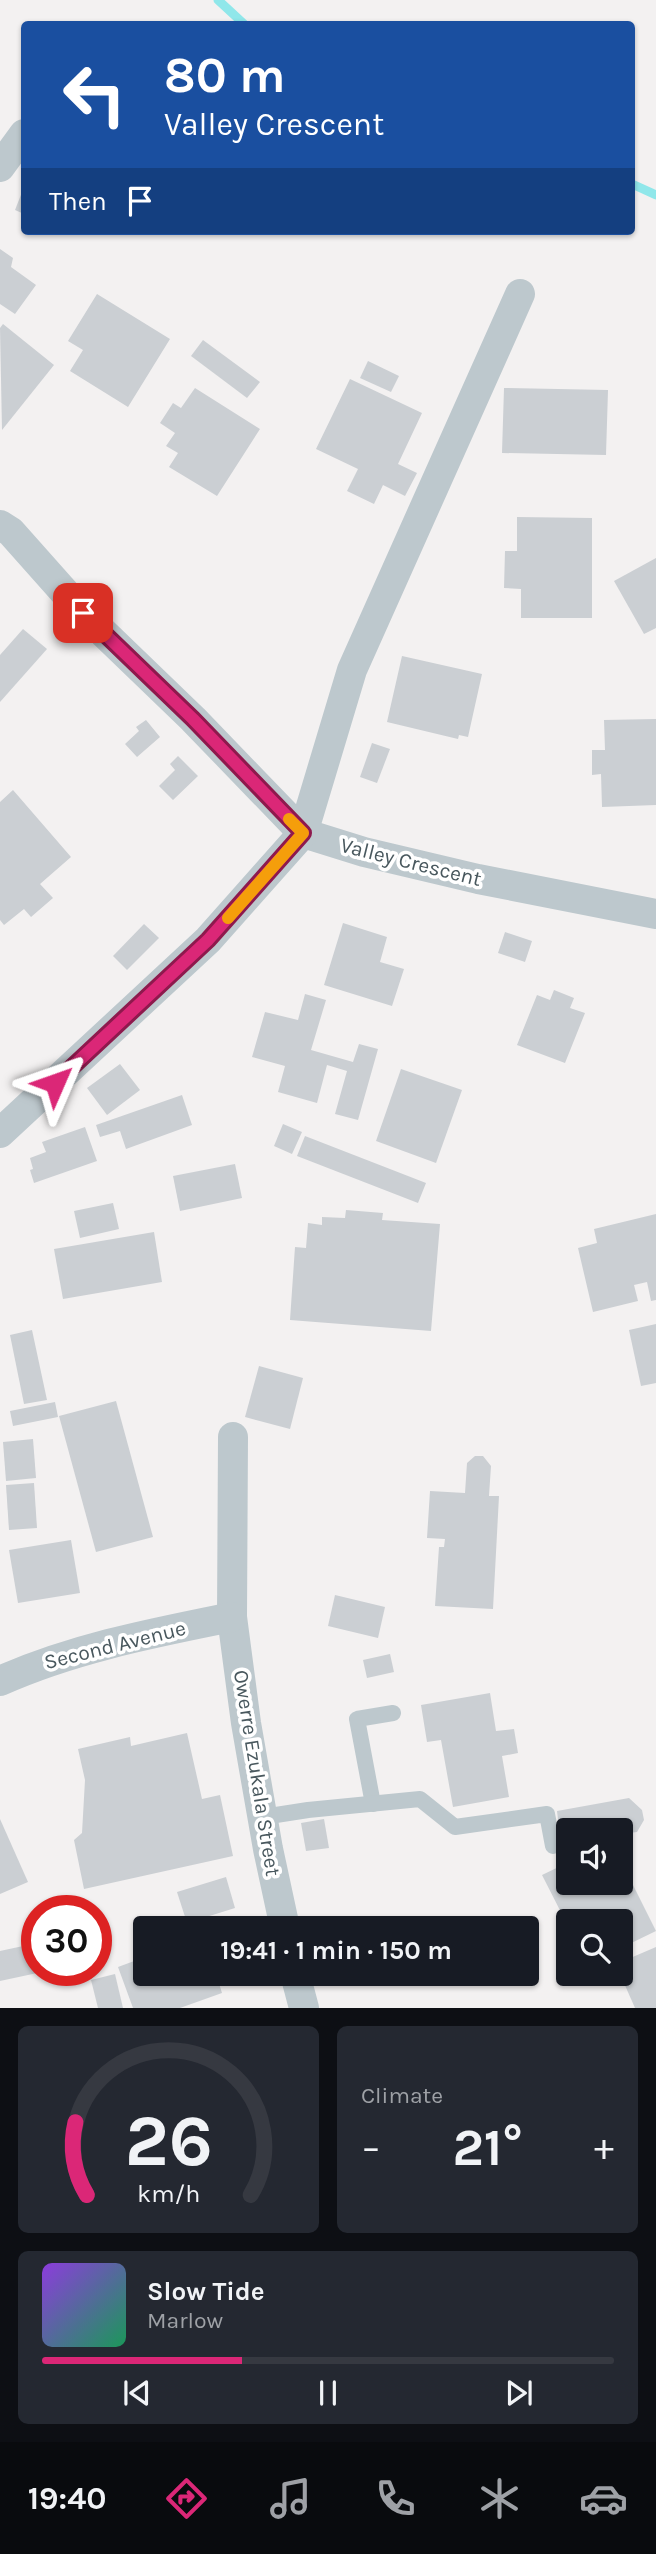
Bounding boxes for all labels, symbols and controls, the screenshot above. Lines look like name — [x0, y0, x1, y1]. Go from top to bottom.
text: 80 m — [164, 47, 286, 104]
icon: left — [49, 49, 140, 140]
text: Valley Crescent — [164, 106, 384, 143]
icon: arrive — [121, 182, 159, 220]
text: Then — [49, 186, 107, 217]
pin — [53, 583, 113, 643]
icon: arrive — [64, 594, 102, 632]
street label: Valley Crescent — [338, 833, 484, 891]
position arrow — [18, 1046, 92, 1120]
street label: Second Avenue — [42, 1616, 188, 1674]
street label: Owerre Ezukala Street — [229, 1668, 285, 1878]
map controls — [556, 1818, 633, 1986]
button: sound — [556, 1818, 633, 1895]
speed limit sign: 30 — [21, 1895, 112, 1986]
button: search — [556, 1909, 633, 1986]
text: 19:41 · 1 min · 150 m — [220, 1935, 452, 1966]
text: Climate — [361, 2082, 443, 2109]
text: 26 — [124, 2099, 213, 2184]
text: 21° — [452, 2117, 523, 2178]
text: − — [361, 2125, 381, 2170]
text: + — [594, 2125, 614, 2170]
text: km/h — [137, 2179, 200, 2208]
text: Slow Tide — [147, 2276, 265, 2307]
text: Marlow — [147, 2307, 223, 2334]
icon: previous — [118, 2374, 156, 2412]
icon: pause — [309, 2374, 347, 2412]
icon: next — [500, 2374, 538, 2412]
icon: directions — [162, 2474, 211, 2523]
icon: music — [266, 2474, 315, 2523]
icon: phone — [371, 2474, 420, 2523]
icon: climate — [475, 2474, 524, 2523]
icon: car — [579, 2474, 628, 2523]
text: 19:40 — [28, 2480, 107, 2517]

